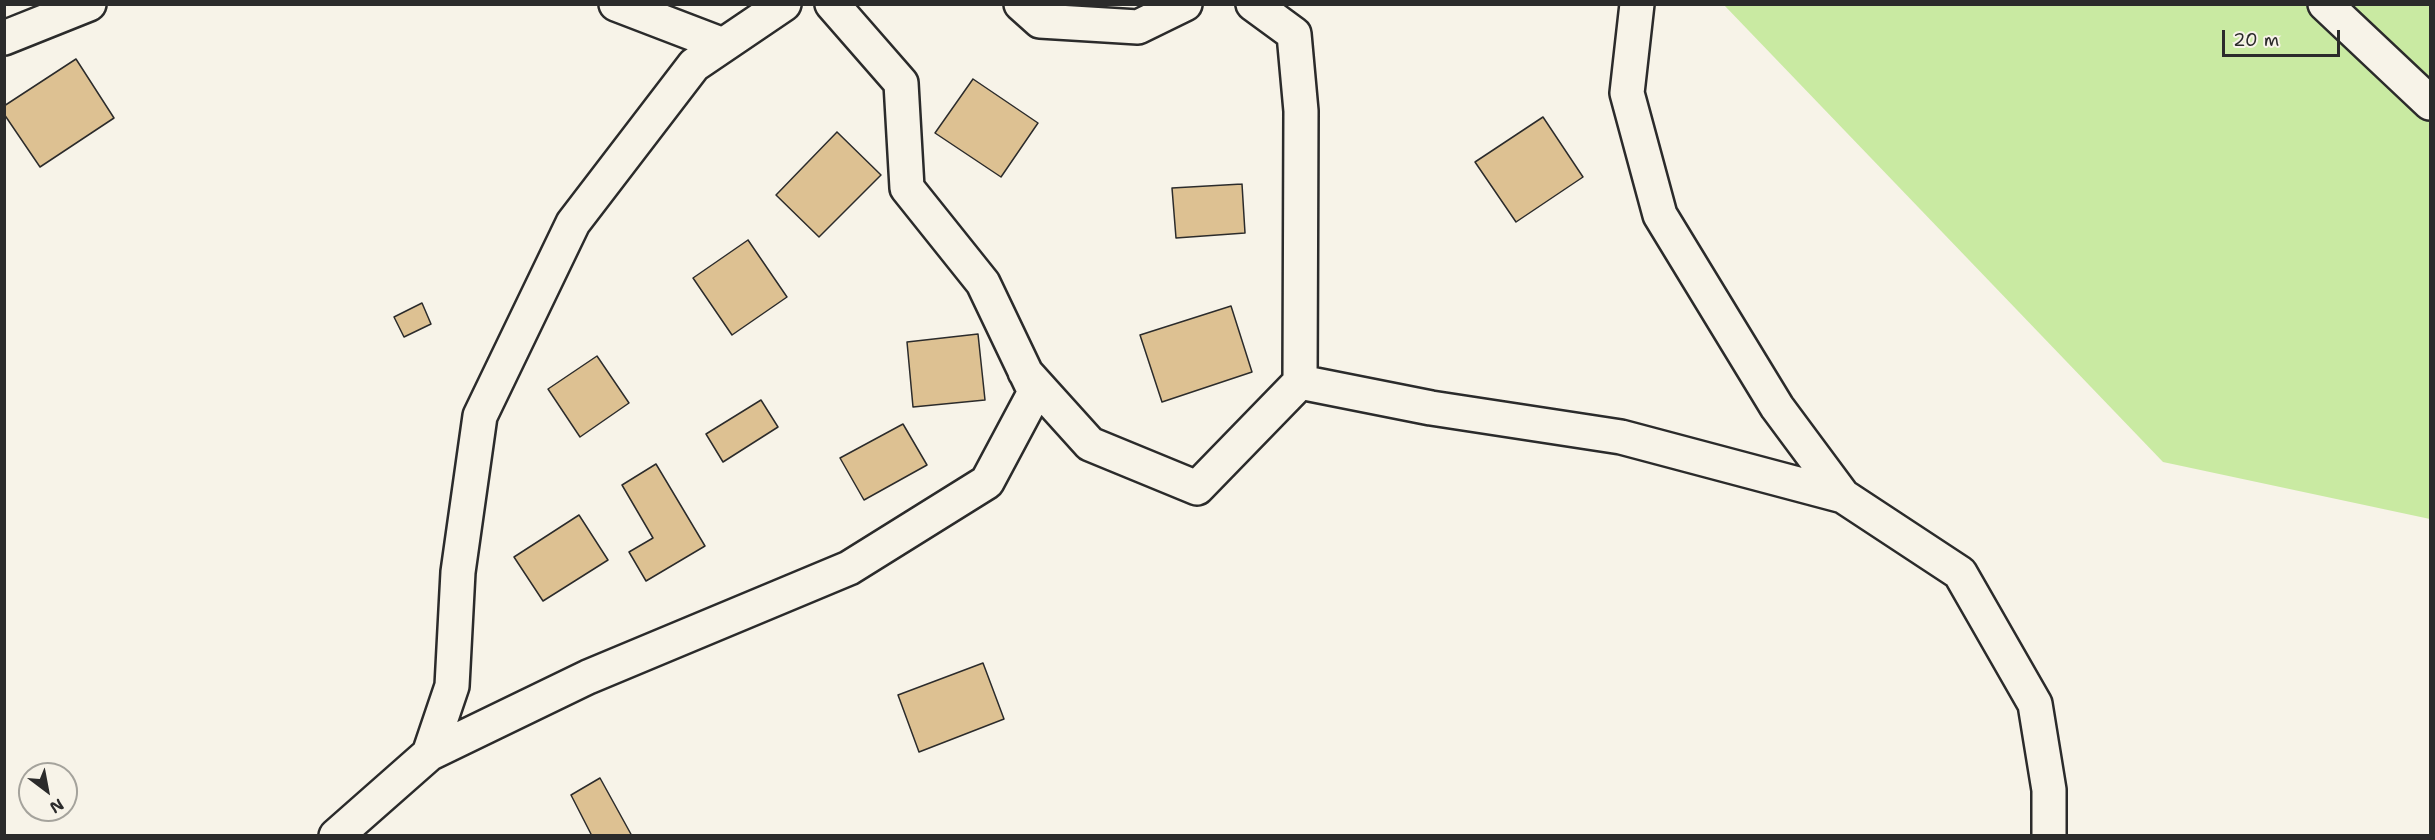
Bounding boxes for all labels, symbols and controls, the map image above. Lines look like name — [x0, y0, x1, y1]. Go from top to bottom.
scale bar — [2225, 18, 2344, 56]
text: 20 m — [2233, 28, 2279, 52]
north arrow — [18, 762, 78, 822]
text: N — [46, 794, 68, 818]

